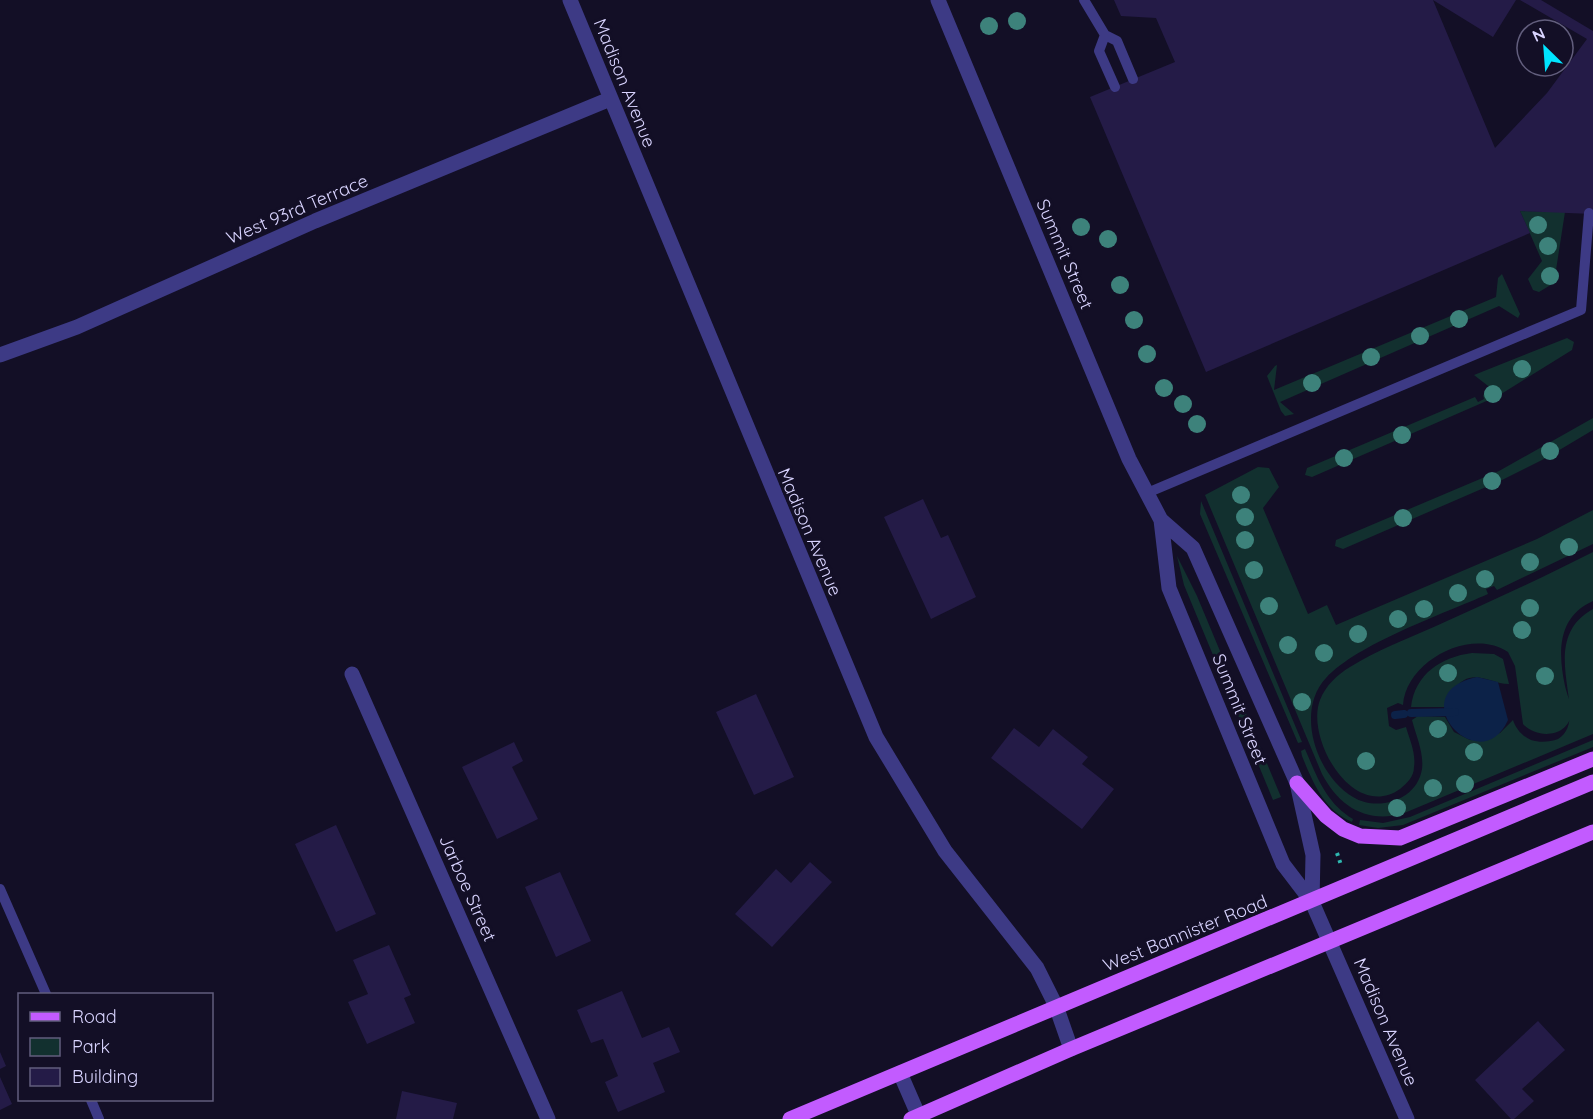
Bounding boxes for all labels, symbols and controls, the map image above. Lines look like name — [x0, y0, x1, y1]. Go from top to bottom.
street label: Madison Avenue — [589, 15, 661, 151]
north arrow — [1515, 18, 1575, 78]
text: N — [1529, 23, 1548, 46]
street label: West 93rd Terrace — [223, 169, 371, 249]
street label: Summit Street — [1032, 196, 1098, 312]
street label: Madison Avenue — [773, 465, 847, 599]
street label: Summit Street — [1207, 650, 1273, 768]
street label: Jarboe Street — [434, 831, 502, 945]
street label: West Bannister Road — [1099, 890, 1271, 976]
street label: Madison Avenue — [1349, 955, 1423, 1089]
legend — [18, 993, 213, 1101]
text: Road — [72, 1005, 117, 1028]
text: Park — [72, 1035, 110, 1058]
text: Building — [72, 1065, 138, 1088]

